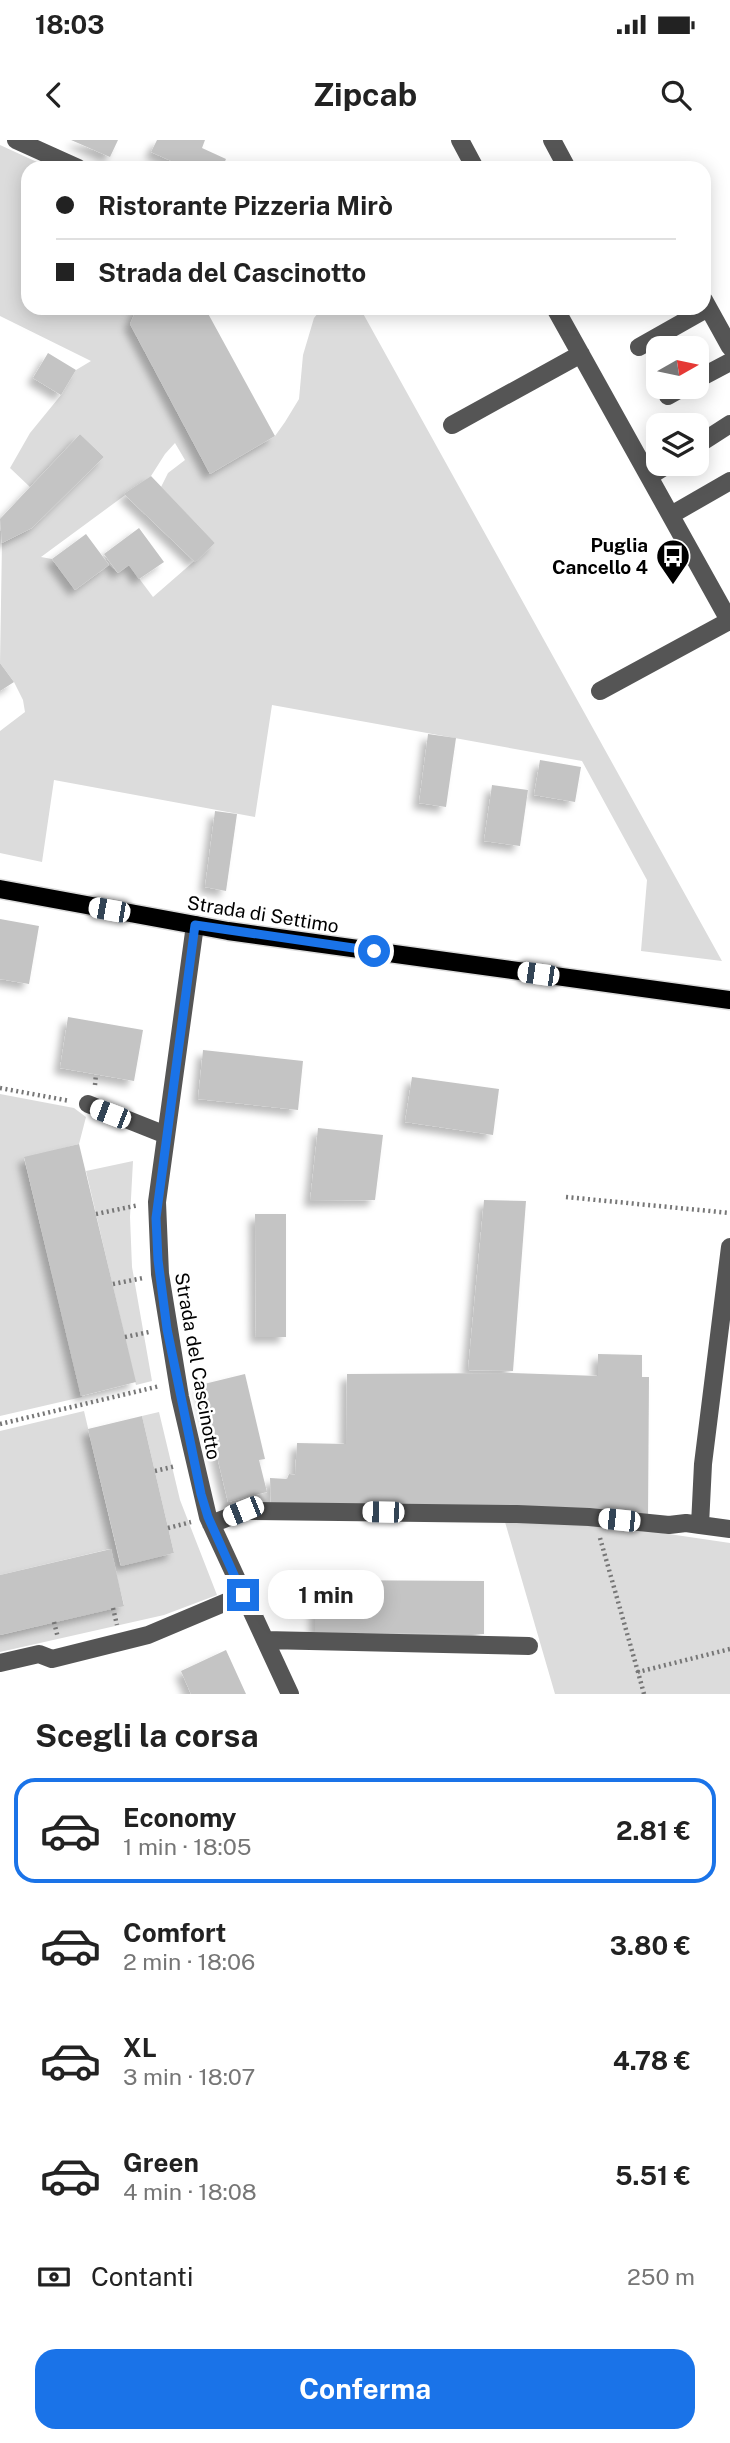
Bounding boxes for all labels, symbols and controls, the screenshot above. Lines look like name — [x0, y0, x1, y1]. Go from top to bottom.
text: 18:03 — [35, 9, 105, 40]
icon: back — [35, 76, 73, 114]
text: Zipcab — [313, 76, 417, 113]
icon: search — [657, 76, 695, 114]
text: Ristorante Pizzeria Mirò — [98, 190, 393, 221]
text: Strada del Cascinotto — [98, 257, 366, 288]
north arrow — [646, 336, 709, 399]
map controls — [646, 336, 709, 476]
button: layers — [646, 413, 709, 476]
place label: Puglia Cancello 4 — [552, 534, 648, 578]
bus stop icon: Puglia Cancello 4 — [654, 537, 692, 586]
street label: Strada di Settimo — [186, 891, 340, 937]
car — [87, 896, 132, 924]
route start — [358, 935, 390, 967]
car — [516, 961, 561, 987]
car — [87, 1097, 134, 1131]
street label: Strada del Cascinotto — [171, 1271, 225, 1461]
car — [220, 1493, 267, 1529]
car — [362, 1501, 405, 1523]
car — [598, 1507, 641, 1533]
callout: 1 min — [268, 1570, 383, 1620]
route end — [227, 1579, 259, 1611]
text: 1 min — [298, 1581, 354, 1608]
text: Scegli la corsa — [35, 1717, 259, 1754]
icon: car — [39, 1799, 102, 1862]
text: Economy — [123, 1802, 236, 1833]
text: 2.81 € — [616, 1815, 691, 1846]
text: 1 min · 18:05 — [123, 1833, 252, 1860]
icon: car — [39, 1914, 102, 1977]
text: Comfort — [123, 1917, 226, 1948]
text: 3.80 € — [610, 1930, 691, 1961]
text: 2 min · 18:06 — [123, 1948, 255, 1975]
icon: car — [39, 2029, 102, 2092]
text: XL — [123, 2032, 157, 2063]
text: 4.78 € — [613, 2045, 691, 2076]
text: 3 min · 18:07 — [123, 2063, 255, 2090]
icon: car — [39, 2144, 102, 2207]
text: Green — [123, 2147, 199, 2178]
text: 5.51 € — [615, 2160, 691, 2191]
text: 4 min · 18:08 — [123, 2178, 257, 2205]
icon: cash — [35, 2258, 73, 2296]
text: Contanti — [91, 2261, 193, 2292]
text: 250 m — [627, 2263, 695, 2290]
button: Conferma — [35, 2349, 695, 2429]

